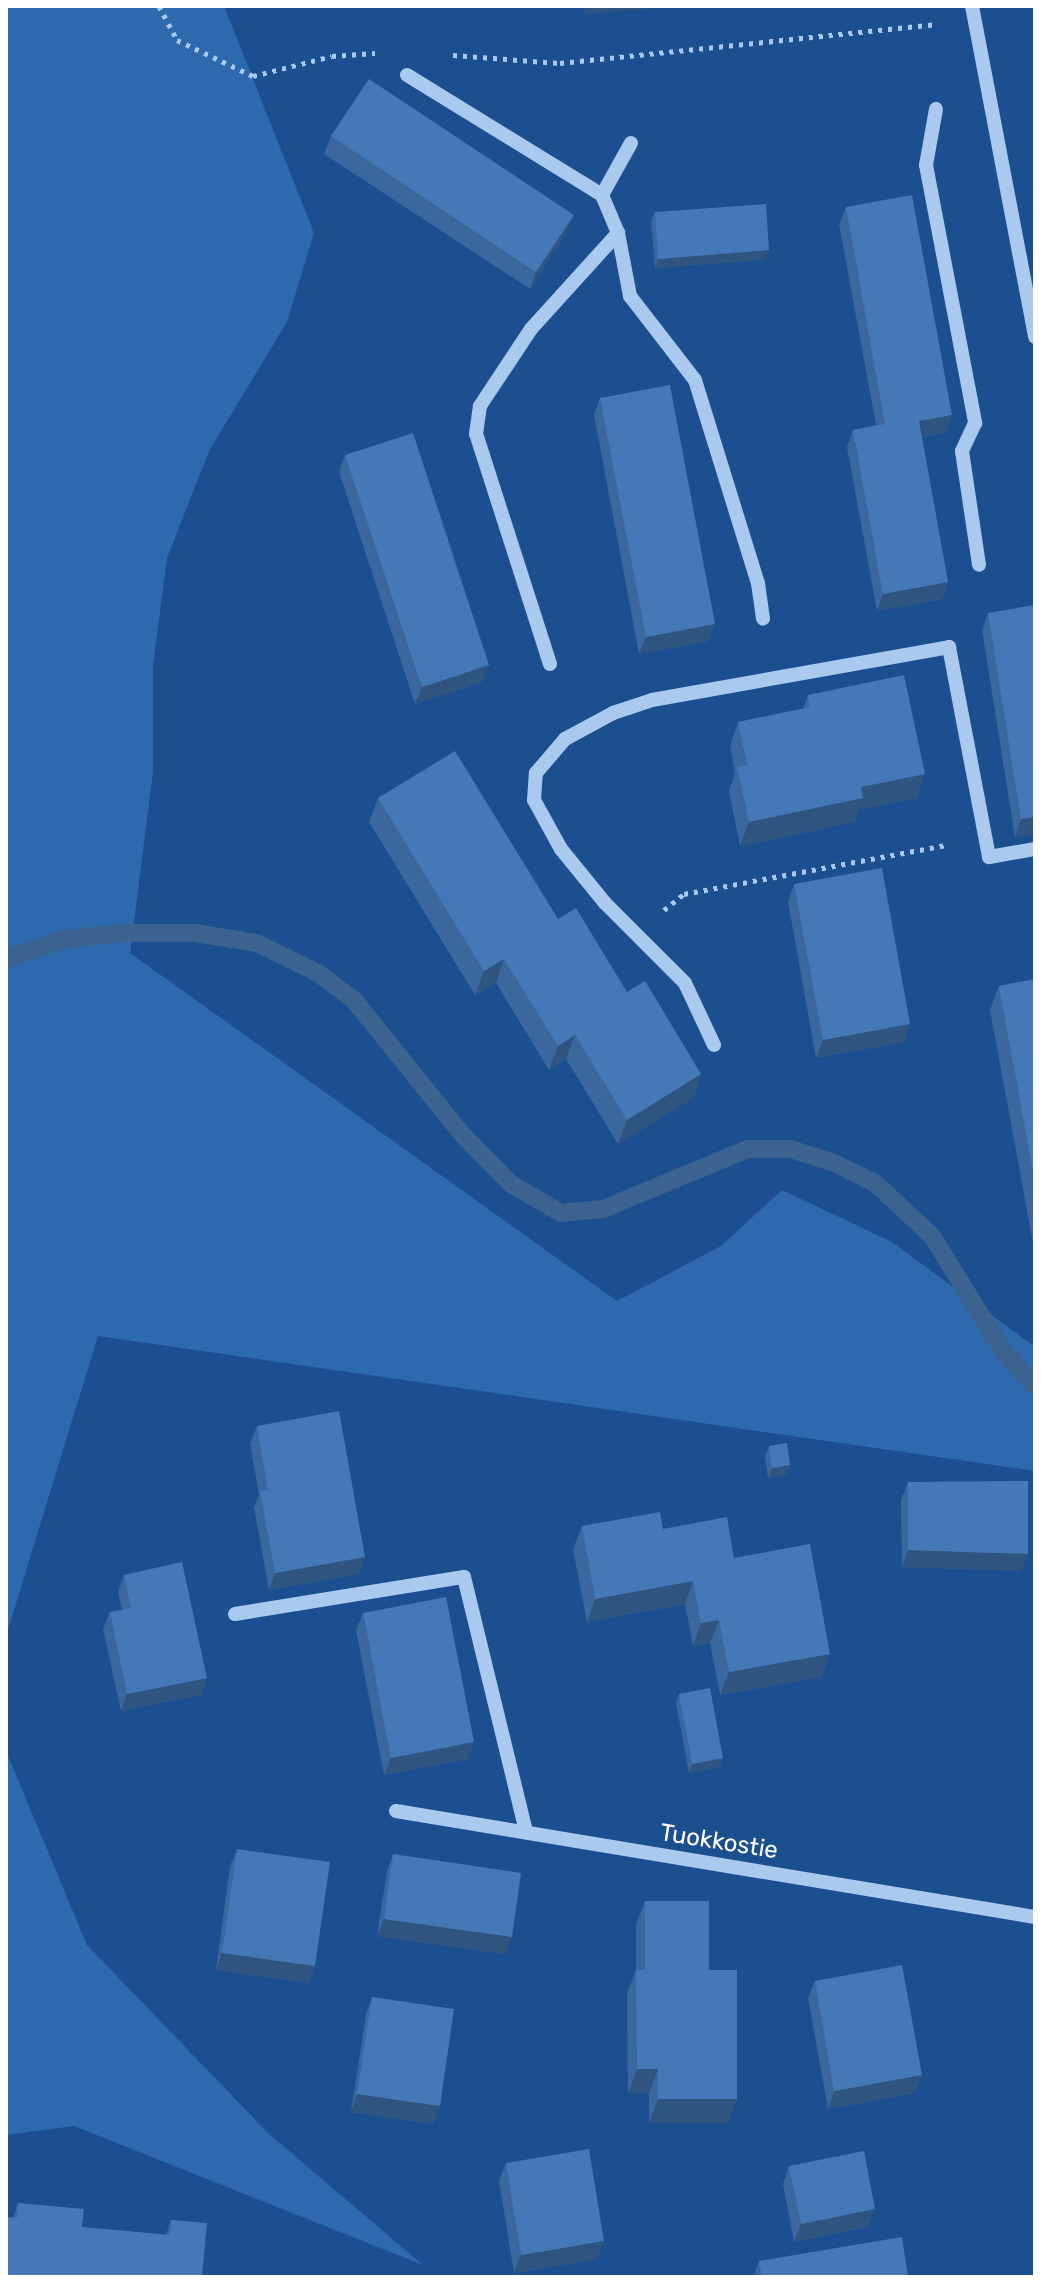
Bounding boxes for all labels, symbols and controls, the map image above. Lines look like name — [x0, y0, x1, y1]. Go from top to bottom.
street label: Tuokkostie — [658, 1818, 780, 1866]

